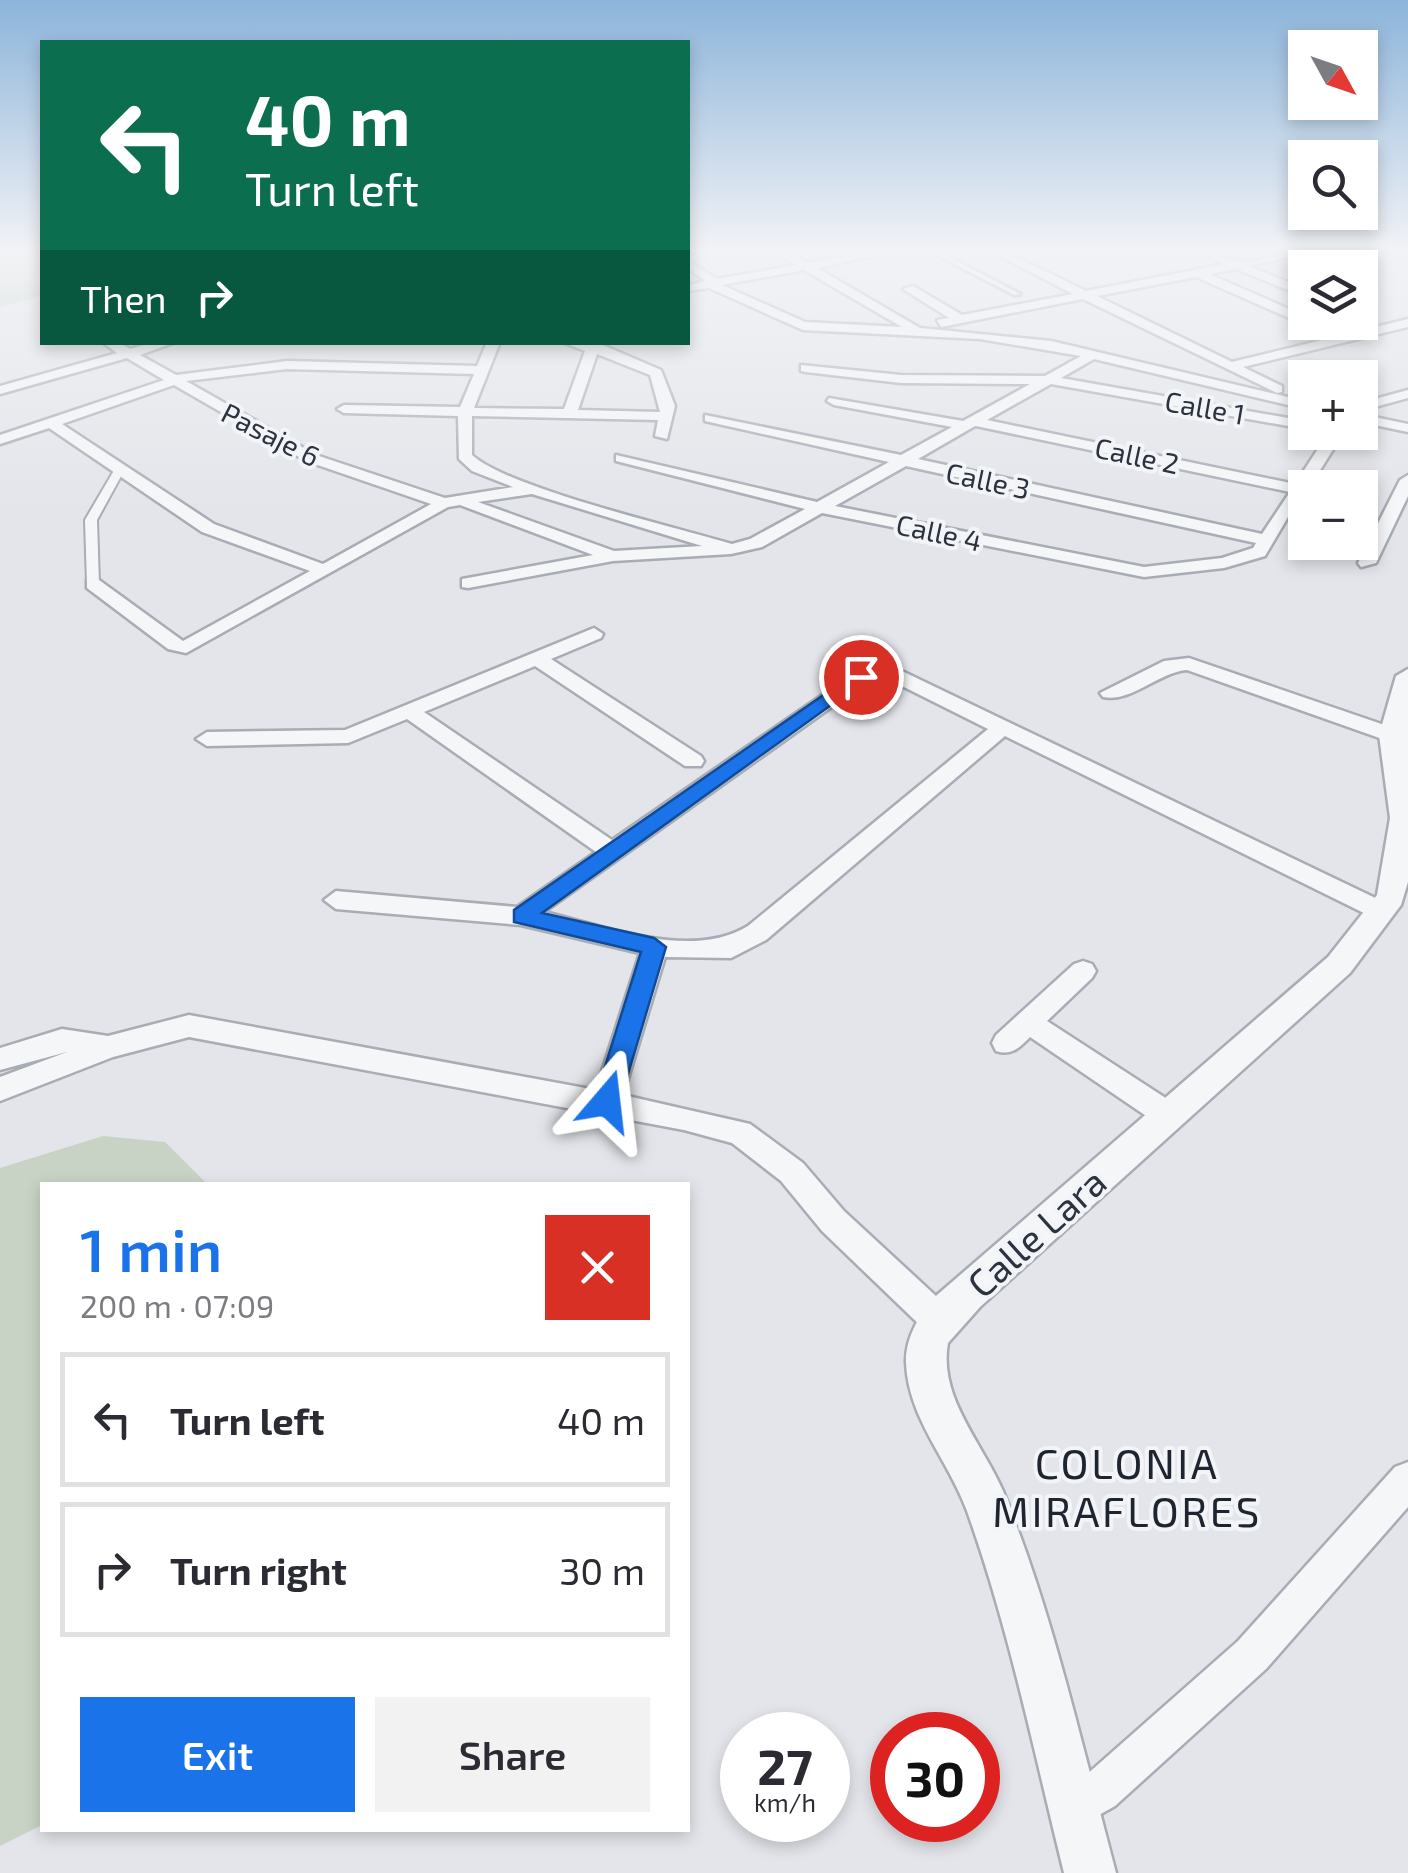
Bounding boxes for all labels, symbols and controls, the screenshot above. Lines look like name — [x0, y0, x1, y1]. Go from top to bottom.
north arrow — [1288, 30, 1378, 120]
map controls — [1288, 30, 1378, 560]
text: 40 m — [245, 76, 411, 160]
icon: left — [80, 80, 210, 210]
button: search — [1288, 140, 1378, 230]
text: Turn left — [245, 161, 419, 215]
button: layers — [1288, 250, 1378, 340]
icon: right — [187, 270, 242, 325]
text: Then — [80, 275, 167, 321]
button: + — [1288, 360, 1378, 450]
street label: Calle 1 — [1162, 383, 1248, 431]
street label: Pasaje 6 — [216, 395, 326, 473]
street label: Calle 2 — [1092, 430, 1182, 480]
street label: Calle 3 — [943, 455, 1033, 505]
button: − — [1288, 470, 1378, 560]
street label: Calle 4 — [893, 506, 985, 558]
pin — [819, 635, 904, 720]
icon: arrive — [834, 650, 889, 705]
position arrow — [555, 1049, 659, 1153]
street label: Calle Lara — [957, 1158, 1115, 1306]
text: 1 min — [80, 1212, 222, 1284]
button: close — [545, 1215, 650, 1320]
text: 200 m · 07:09 — [80, 1286, 274, 1324]
icon: left — [85, 1392, 140, 1447]
text: Turn left — [170, 1397, 325, 1443]
text: 40 m — [557, 1397, 645, 1443]
district label: COLONIA MIRAFLORES — [992, 1437, 1262, 1535]
icon: right — [85, 1542, 140, 1597]
text: Turn right — [170, 1547, 347, 1593]
text: 30 m — [559, 1547, 645, 1593]
button: Exit — [80, 1697, 355, 1812]
button: Share — [375, 1697, 650, 1812]
speed limit sign: 30 — [870, 1712, 1000, 1842]
text: 27 — [757, 1735, 813, 1795]
text: km/h — [754, 1787, 816, 1817]

